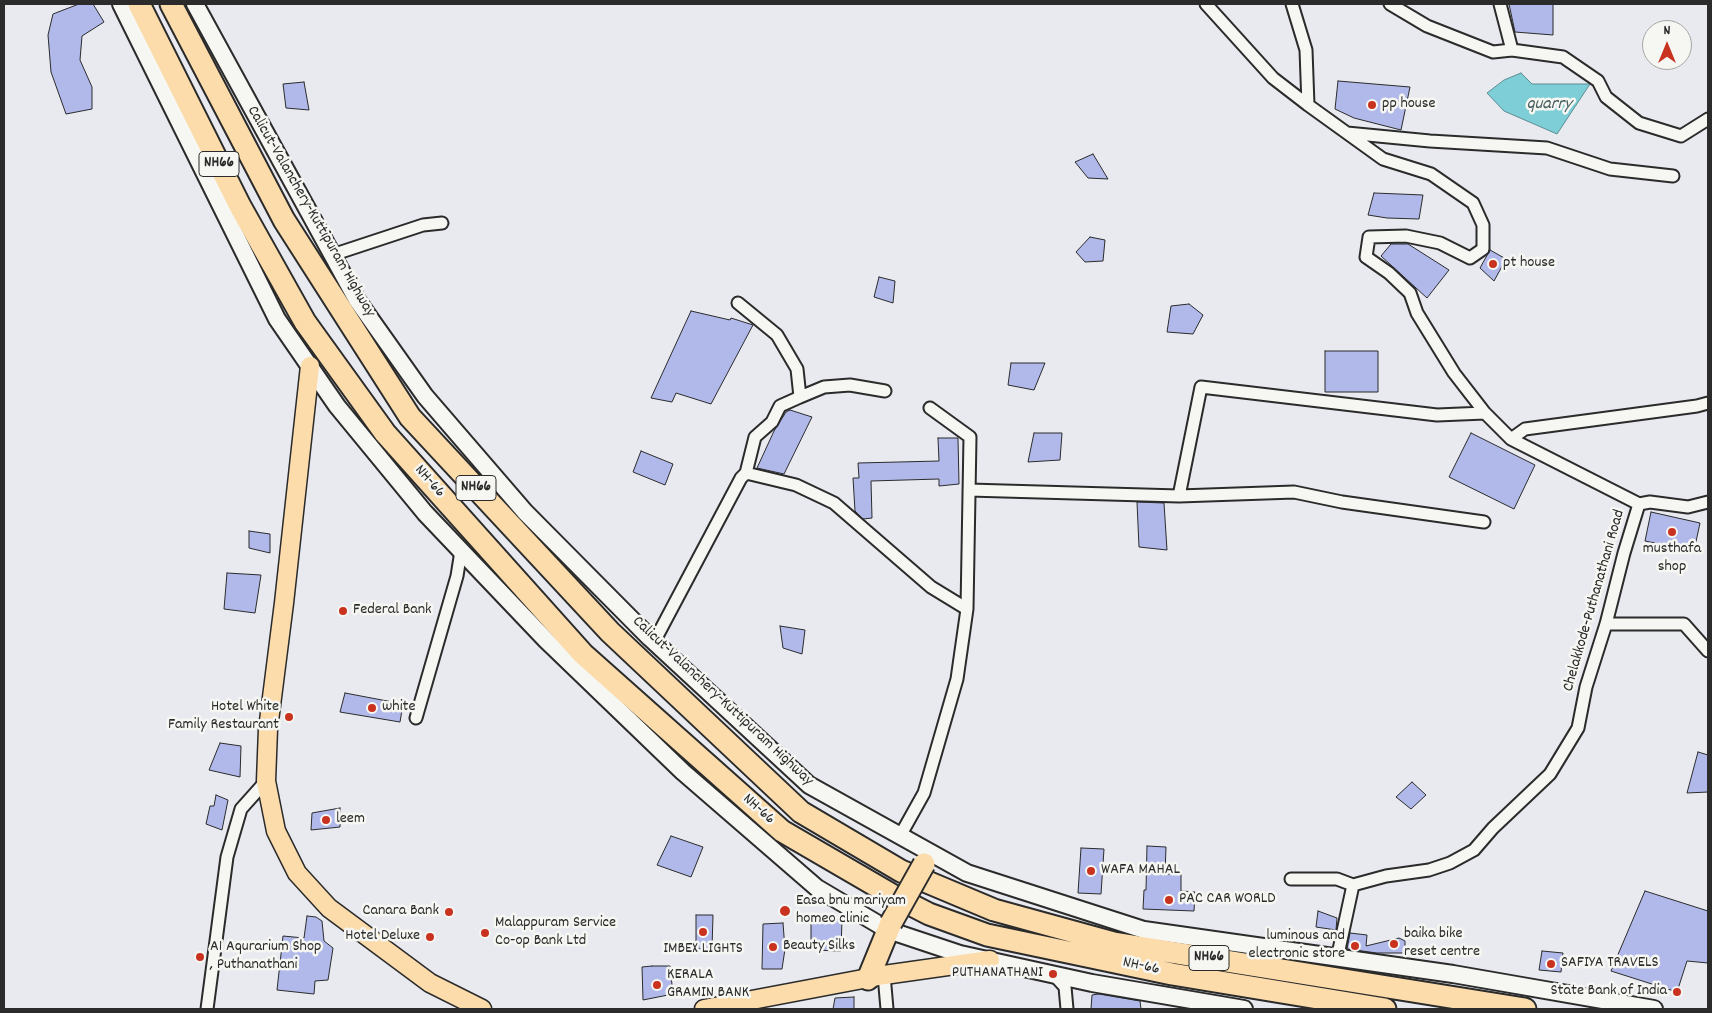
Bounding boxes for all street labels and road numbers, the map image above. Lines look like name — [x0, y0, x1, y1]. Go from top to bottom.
street label: Calicut-Valanchery-Kuttipuram Highway — [242, 103, 378, 321]
road number: NH66 — [199, 152, 239, 176]
street label: NH-66 — [409, 462, 449, 502]
road number: NH66 — [456, 476, 496, 500]
street label: Chelakkode-Puthanathani Road — [1560, 508, 1630, 694]
street label: Calicut-Valanchery-Kuttipuram Highway — [627, 613, 817, 791]
street label: NH-66 — [738, 790, 778, 830]
road number: NH66 — [1189, 946, 1229, 970]
street label: NH-66 — [1121, 954, 1161, 980]

